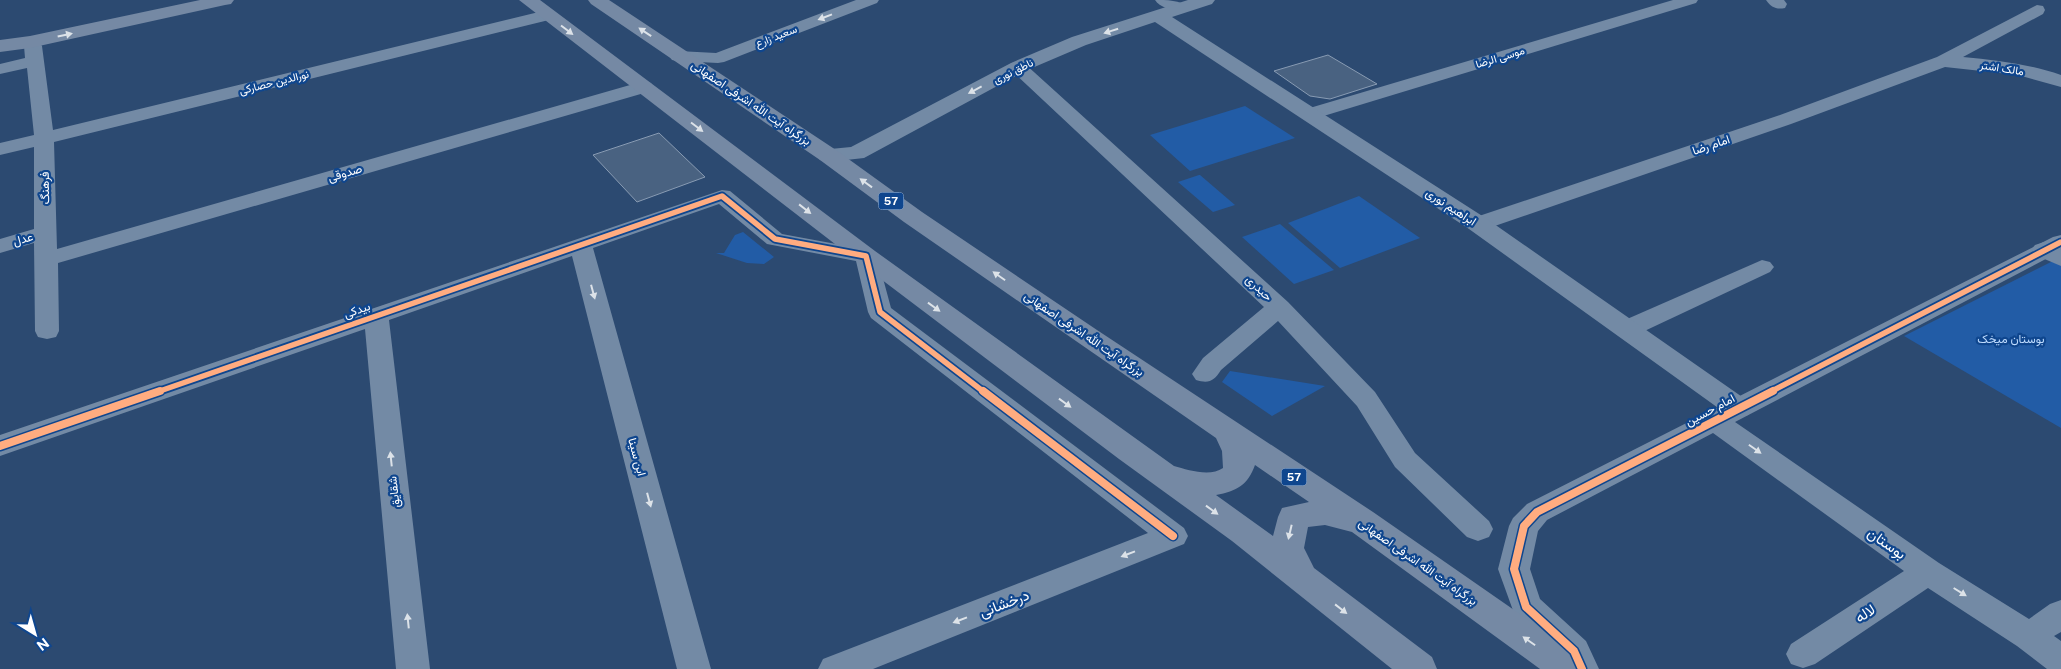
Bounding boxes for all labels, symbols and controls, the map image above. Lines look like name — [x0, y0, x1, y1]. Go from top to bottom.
one-way arrow — [817, 13, 832, 21]
street label: سعید زارع — [753, 22, 800, 51]
one-way arrow — [560, 24, 573, 35]
one-way arrow — [1103, 27, 1118, 35]
one-way arrow — [638, 28, 651, 37]
one-way arrow — [58, 30, 74, 38]
street label: موسی الرضا — [1474, 44, 1526, 71]
street label: ناطق نوری — [991, 56, 1035, 87]
street label: بزرگراه آیت الله اشرفی اصفهانی — [688, 58, 814, 149]
street label: مالک اشتر — [1978, 58, 2025, 78]
street label: نورالدین حصارکی — [238, 68, 310, 97]
one-way arrow — [968, 86, 982, 94]
one-way arrow — [690, 122, 704, 132]
street label: امام رضا — [1690, 132, 1732, 159]
street label: صدوقی — [326, 161, 364, 186]
street label: فرهنگ — [38, 171, 53, 205]
one-way arrow — [860, 177, 873, 188]
street label: ابراهیم نوری — [1423, 185, 1479, 229]
road number: 57 — [878, 192, 904, 210]
one-way arrow — [798, 203, 811, 214]
street label: عدل — [11, 230, 35, 249]
one-way arrow — [992, 271, 1006, 281]
street label: حیدری — [1242, 272, 1275, 305]
one-way arrow — [590, 285, 598, 300]
street label: بزرگراه آیت الله اشرفی اصفهانی — [1021, 289, 1147, 380]
street label: بیدکی — [342, 299, 372, 322]
one-way arrow — [927, 302, 941, 312]
park label: بوستان میخک — [1977, 332, 2045, 347]
street label: امام حسین — [1683, 391, 1738, 430]
one-way arrow — [1058, 398, 1072, 408]
street label: ابن سینا — [624, 436, 649, 478]
one-way arrow — [1748, 444, 1762, 454]
one-way arrow — [387, 451, 395, 467]
road number: 57 — [1282, 468, 1306, 486]
street label: شقایق — [385, 475, 404, 508]
one-way arrow — [645, 492, 653, 508]
one-way arrow — [1205, 504, 1218, 515]
street label: بزرگراه آیت الله اشرفی اصفهانی — [1356, 516, 1480, 609]
one-way arrow — [1286, 524, 1294, 540]
street label: بوستان — [1864, 524, 1909, 563]
one-way arrow — [1120, 551, 1135, 558]
street label: درخشانی — [977, 586, 1032, 622]
one-way arrow — [1953, 587, 1966, 597]
street label: لاله — [1852, 600, 1878, 626]
one-way arrow — [1334, 603, 1347, 614]
north arrow — [10, 609, 60, 659]
one-way arrow — [404, 612, 412, 628]
one-way arrow — [952, 616, 967, 624]
text: N — [34, 635, 52, 654]
one-way arrow — [1522, 636, 1536, 646]

